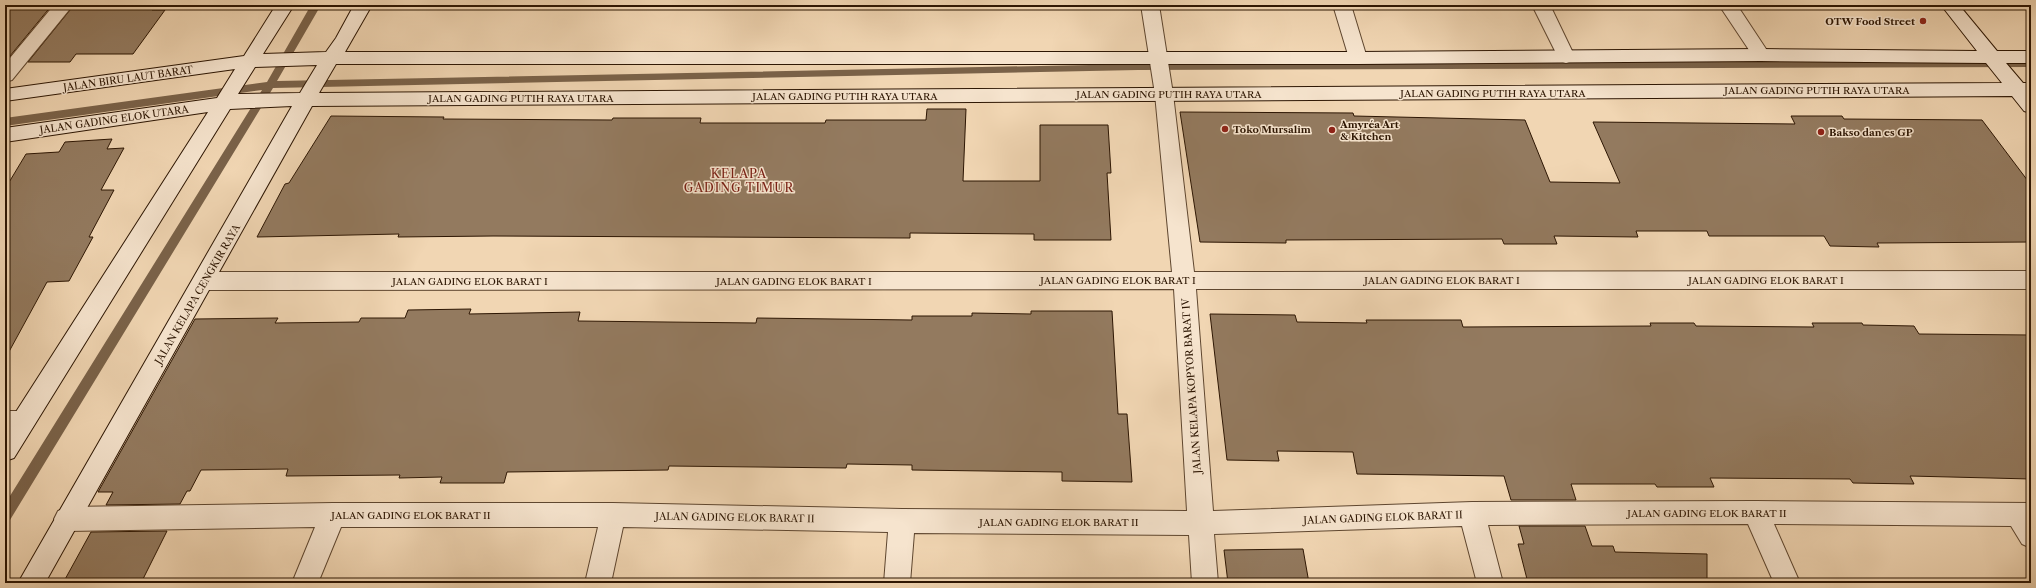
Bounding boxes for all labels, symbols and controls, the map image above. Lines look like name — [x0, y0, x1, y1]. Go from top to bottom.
place label: OTW Food Street — [1825, 15, 1915, 28]
marker: OTW Food Street — [1918, 16, 1928, 26]
street label: JALAN BIRU LAUT BARAT — [60, 63, 194, 94]
street label: JALAN GADING PUTIH RAYA UTARA — [1722, 84, 1910, 97]
street label: JALAN GADING PUTIH RAYA UTARA — [1398, 87, 1586, 100]
street label: JALAN GADING PUTIH RAYA UTARA — [1074, 88, 1262, 101]
street label: JALAN GADING PUTIH RAYA UTARA — [750, 90, 938, 103]
street label: JALAN GADING PUTIH RAYA UTARA — [426, 92, 614, 105]
street label: JALAN GADING ELOK UTARA — [37, 103, 190, 137]
place label: Amyréa Art & Kitchen — [1339, 118, 1399, 143]
place label: Toko Mursalim — [1233, 123, 1311, 136]
marker: Toko Mursalim — [1220, 124, 1230, 134]
marker: Amyréa Art & Kitchen — [1327, 125, 1337, 135]
place label: Bakso dan es GP — [1829, 126, 1913, 139]
marker: Bakso dan es GP — [1816, 127, 1826, 137]
district label: KELAPA GADING TIMUR — [684, 166, 794, 195]
street label: JALAN KELAPA CENGKIR RAYA — [151, 221, 243, 368]
street label: JALAN GADING ELOK BARAT I — [1038, 274, 1196, 287]
street label: JALAN GADING ELOK BARAT I — [1362, 274, 1520, 287]
street label: JALAN GADING ELOK BARAT I — [1686, 274, 1844, 287]
street label: JALAN GADING ELOK BARAT I — [390, 275, 548, 288]
street label: JALAN GADING ELOK BARAT I — [714, 275, 872, 288]
street label: JALAN KELAPA KOPYOR BARAT IV — [1179, 297, 1204, 476]
street label: JALAN GADING ELOK BARAT II — [1625, 507, 1787, 520]
street label: JALAN GADING ELOK BARAT II — [1301, 508, 1463, 527]
street label: JALAN GADING ELOK BARAT II — [329, 509, 491, 522]
street label: JALAN GADING ELOK BARAT II — [653, 510, 815, 525]
street label: JALAN GADING ELOK BARAT II — [977, 516, 1139, 529]

